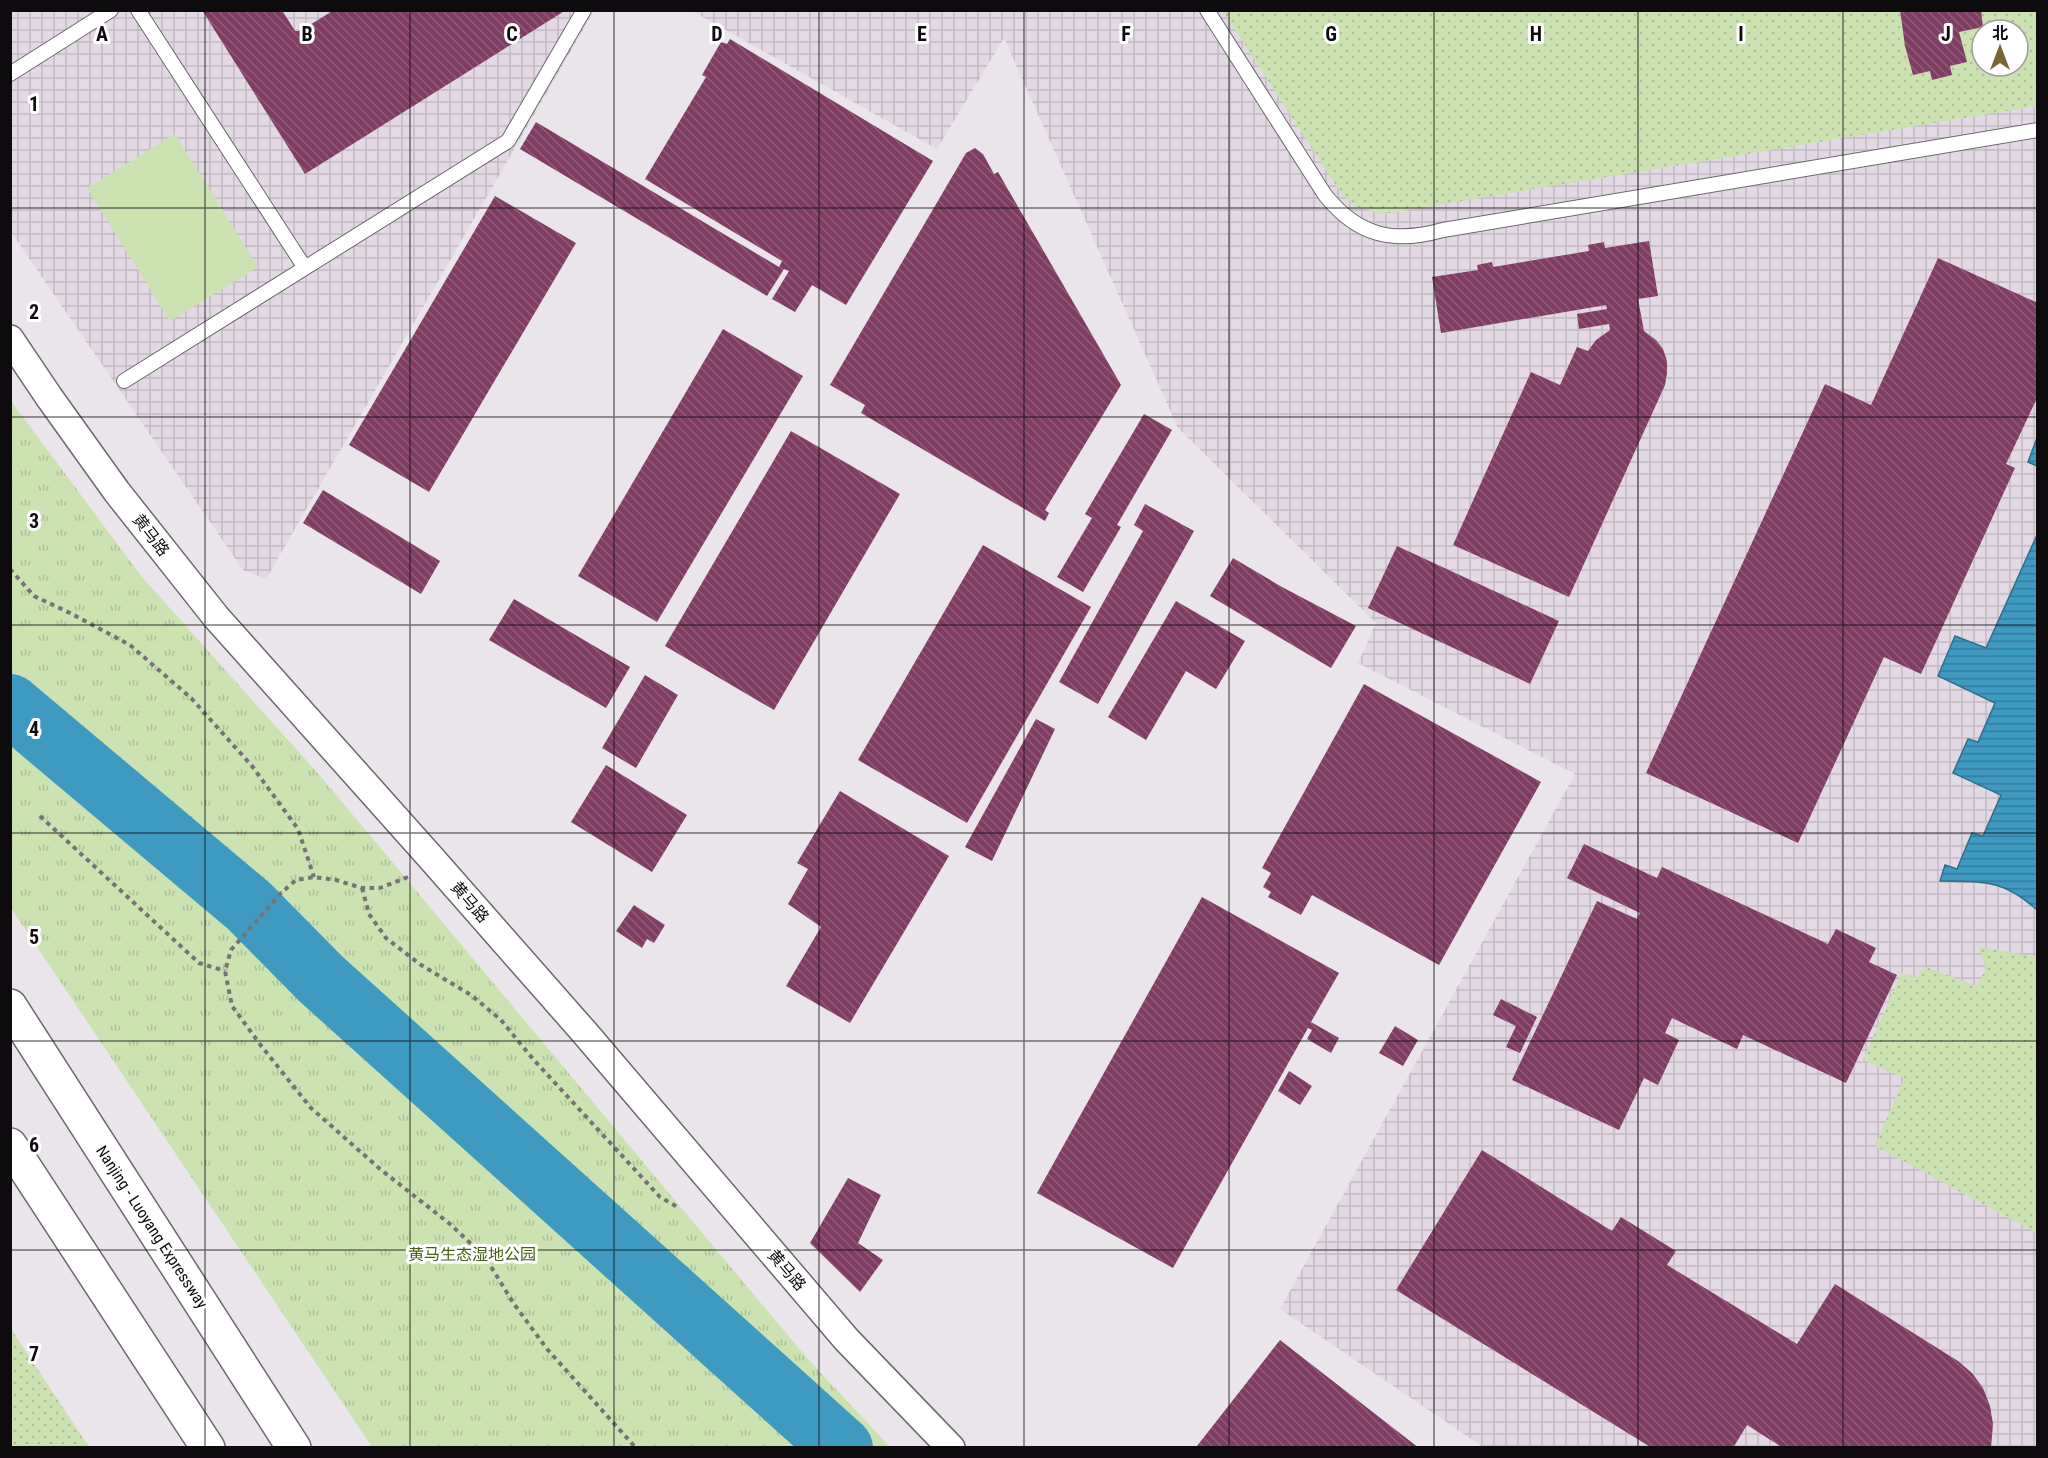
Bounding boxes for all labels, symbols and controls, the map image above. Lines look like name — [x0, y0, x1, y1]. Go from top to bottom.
north arrow — [1970, 18, 2030, 78]
text: A — [96, 22, 108, 46]
text: B — [301, 22, 313, 46]
text: C — [506, 22, 518, 46]
text: D — [711, 22, 723, 46]
text: E — [917, 22, 927, 46]
text: F — [1121, 22, 1131, 46]
text: G — [1325, 22, 1337, 46]
text: H — [1530, 22, 1542, 46]
text: I — [1738, 22, 1744, 46]
text: J — [1941, 22, 1951, 46]
text: 北 — [1992, 24, 2008, 43]
text: 1 — [29, 92, 39, 116]
text: 2 — [29, 300, 39, 324]
text: 3 — [29, 509, 39, 533]
street label: 黄马路 — [129, 510, 173, 560]
text: 4 — [29, 717, 39, 741]
street label: 黄马路 — [447, 878, 493, 926]
text: 5 — [29, 925, 39, 949]
text: 6 — [29, 1133, 39, 1157]
street label: Nanjing - Luoyang Expressway — [92, 1142, 212, 1312]
park label: 黄马生态湿地公园 — [408, 1245, 536, 1264]
street label: 黄马路 — [764, 1246, 810, 1294]
text: 7 — [29, 1342, 39, 1366]

